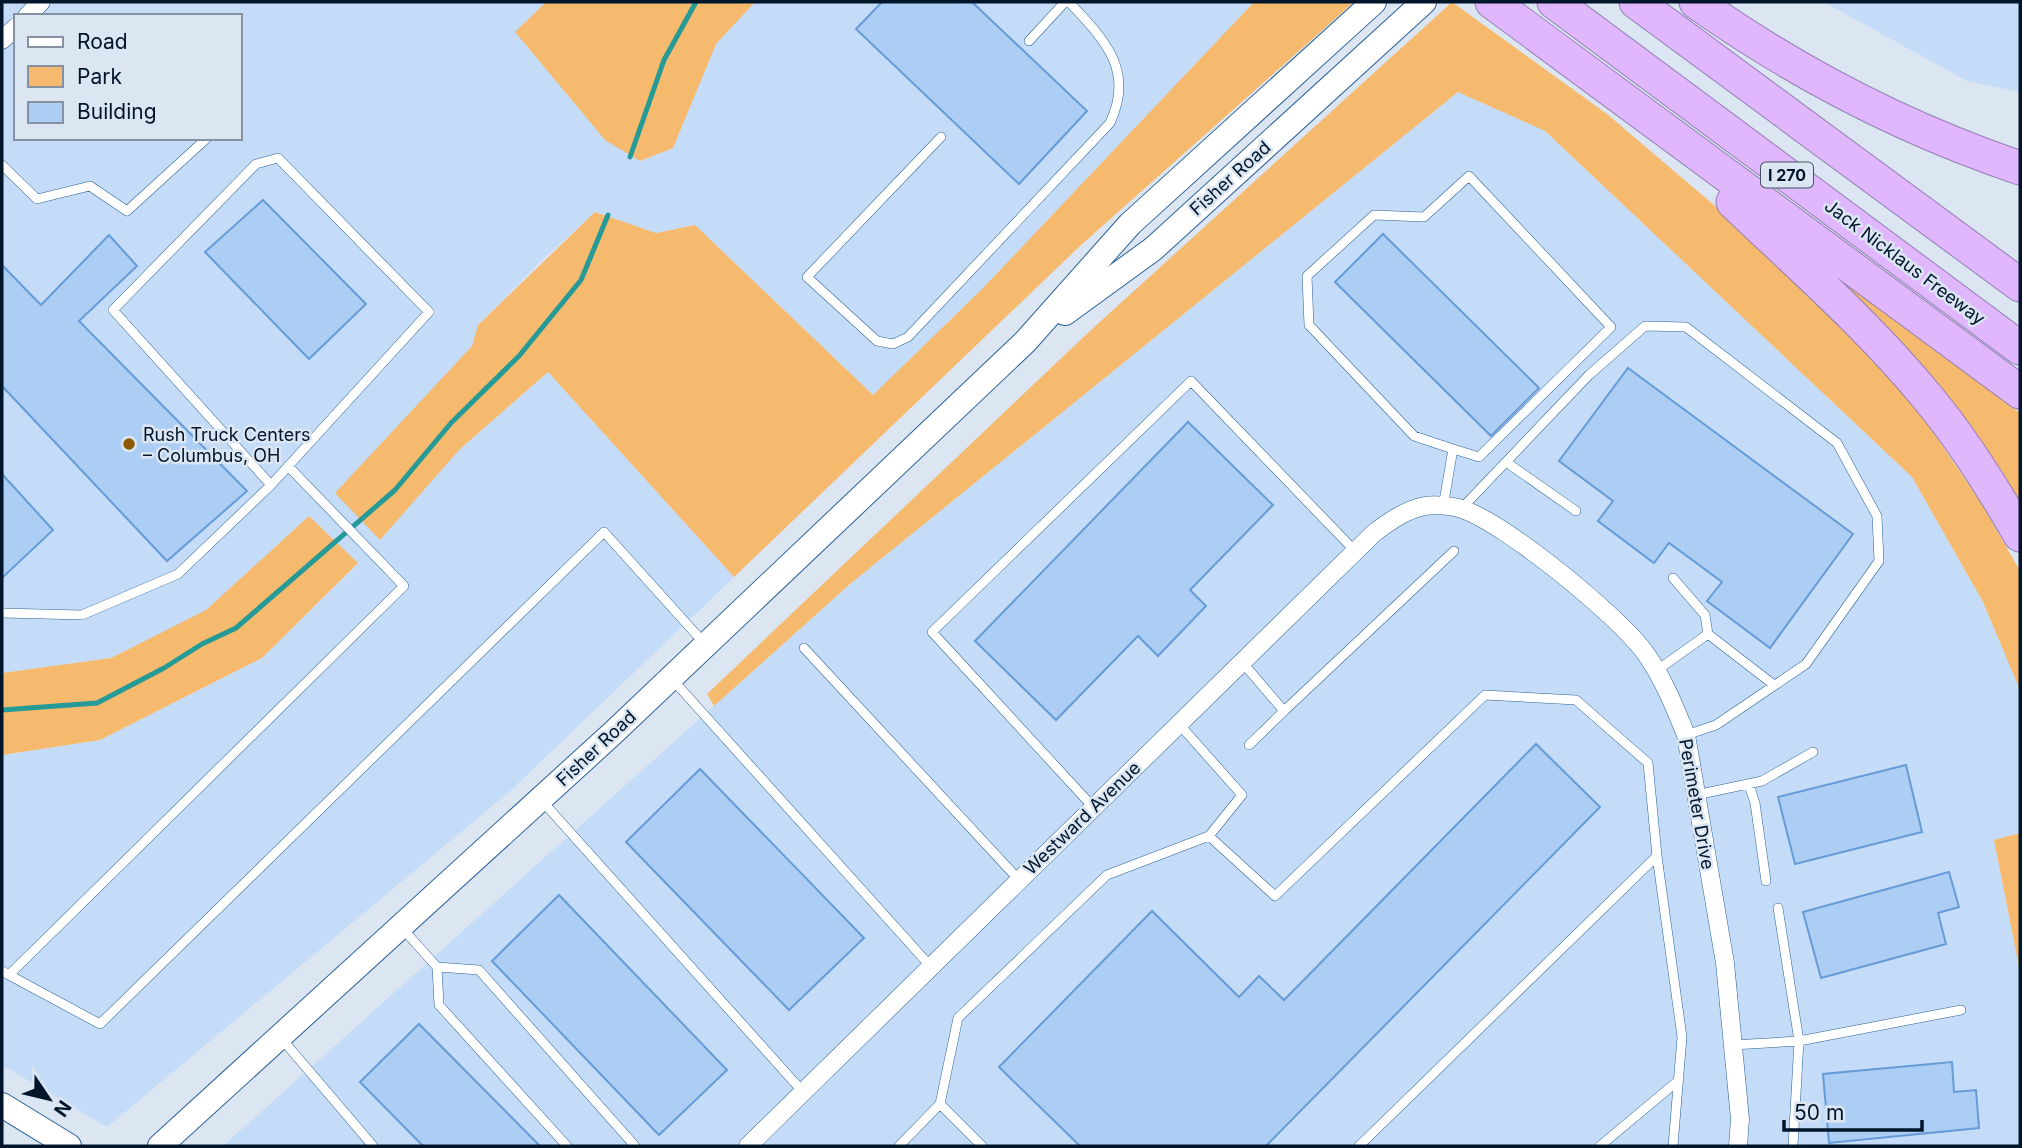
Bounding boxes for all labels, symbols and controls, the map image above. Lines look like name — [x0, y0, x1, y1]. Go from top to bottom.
legend — [14, 14, 242, 140]
text: Road — [77, 29, 128, 54]
text: Park — [77, 64, 122, 89]
text: Building — [77, 99, 157, 124]
street label: Fisher Road — [1185, 136, 1275, 220]
road number: I 270 — [1761, 162, 1813, 188]
street label: Jack Nicklaus Freeway — [1821, 195, 1989, 329]
place label: Rush Truck Centers – Columbus, OH — [143, 424, 310, 466]
marker: Rush Truck Centers – Columbus, OH — [121, 436, 137, 452]
street label: Fisher Road — [552, 706, 640, 790]
street label: Perimeter Drive — [1675, 737, 1719, 871]
street label: Westward Avenue — [1019, 757, 1145, 879]
north arrow — [14, 1064, 84, 1134]
scale bar — [1784, 1088, 1922, 1132]
text: N — [49, 1096, 76, 1121]
text: 50 m — [1794, 1100, 1844, 1125]

